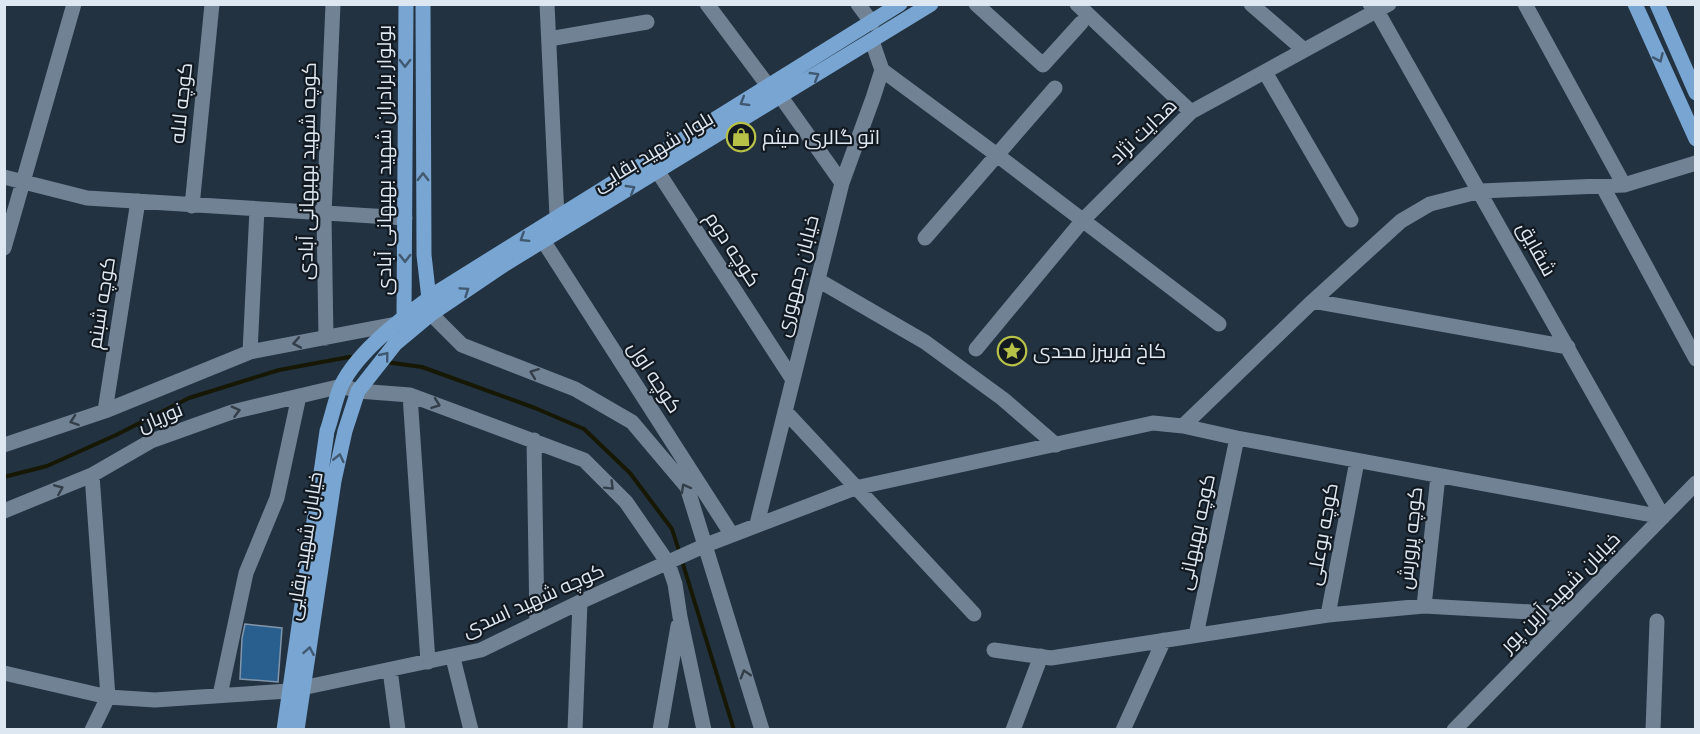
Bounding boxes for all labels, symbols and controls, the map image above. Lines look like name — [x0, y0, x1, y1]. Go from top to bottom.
street label: بولوار برادران شهید بهبهانی آبادی — [372, 25, 397, 295]
one-way arrow — [1652, 51, 1664, 62]
one-way arrow — [399, 58, 411, 67]
street label: کوچه لاله — [165, 61, 198, 145]
street label: کوچه شهید بهبهانی آبادی — [293, 62, 322, 280]
one-way arrow — [809, 71, 819, 83]
street label: هدایت نژاد — [1104, 93, 1182, 169]
one-way arrow — [740, 95, 750, 107]
street label: بلوار شهید بقایی — [588, 106, 718, 197]
shop icon: اتو گالری میثم — [725, 121, 757, 153]
place label: اتو گالری میثم — [762, 125, 880, 151]
one-way arrow — [417, 173, 429, 182]
one-way arrow — [625, 184, 635, 196]
street label: کوچه دوم — [698, 207, 766, 292]
street label: خیابان جمهوری — [770, 213, 825, 340]
street label: شقایق — [1511, 218, 1562, 281]
one-way arrow — [520, 230, 530, 242]
one-way arrow — [399, 253, 411, 262]
street label: کوچه شبنم — [82, 255, 122, 351]
one-way arrow — [458, 287, 469, 298]
place icon: کاخ فریبرز محدی — [996, 335, 1028, 367]
one-way arrow — [292, 336, 302, 349]
street label: کوچه اول — [622, 337, 687, 418]
place label: کاخ فریبرز محدی — [1033, 339, 1166, 365]
one-way arrow — [378, 352, 389, 363]
one-way arrow — [529, 368, 540, 380]
street label: نوریان — [134, 397, 187, 438]
one-way arrow — [430, 397, 440, 410]
one-way arrow — [231, 406, 241, 418]
one-way arrow — [69, 414, 80, 427]
one-way arrow — [332, 454, 345, 464]
street label: خیابان شهید بقایی — [280, 470, 329, 622]
street label: کوچه بهبهانی — [1172, 472, 1221, 592]
one-way arrow — [603, 479, 613, 490]
street label: کوچه بوعلی — [1301, 481, 1344, 587]
one-way arrow — [52, 484, 63, 496]
one-way arrow — [681, 484, 692, 494]
street label: کوچه پرورش — [1393, 486, 1428, 591]
street label: خیابان شهید آرین پور — [1494, 527, 1626, 658]
street label: کوچه شهید اسدی — [458, 558, 608, 643]
one-way arrow — [302, 646, 315, 656]
one-way arrow — [740, 669, 752, 679]

